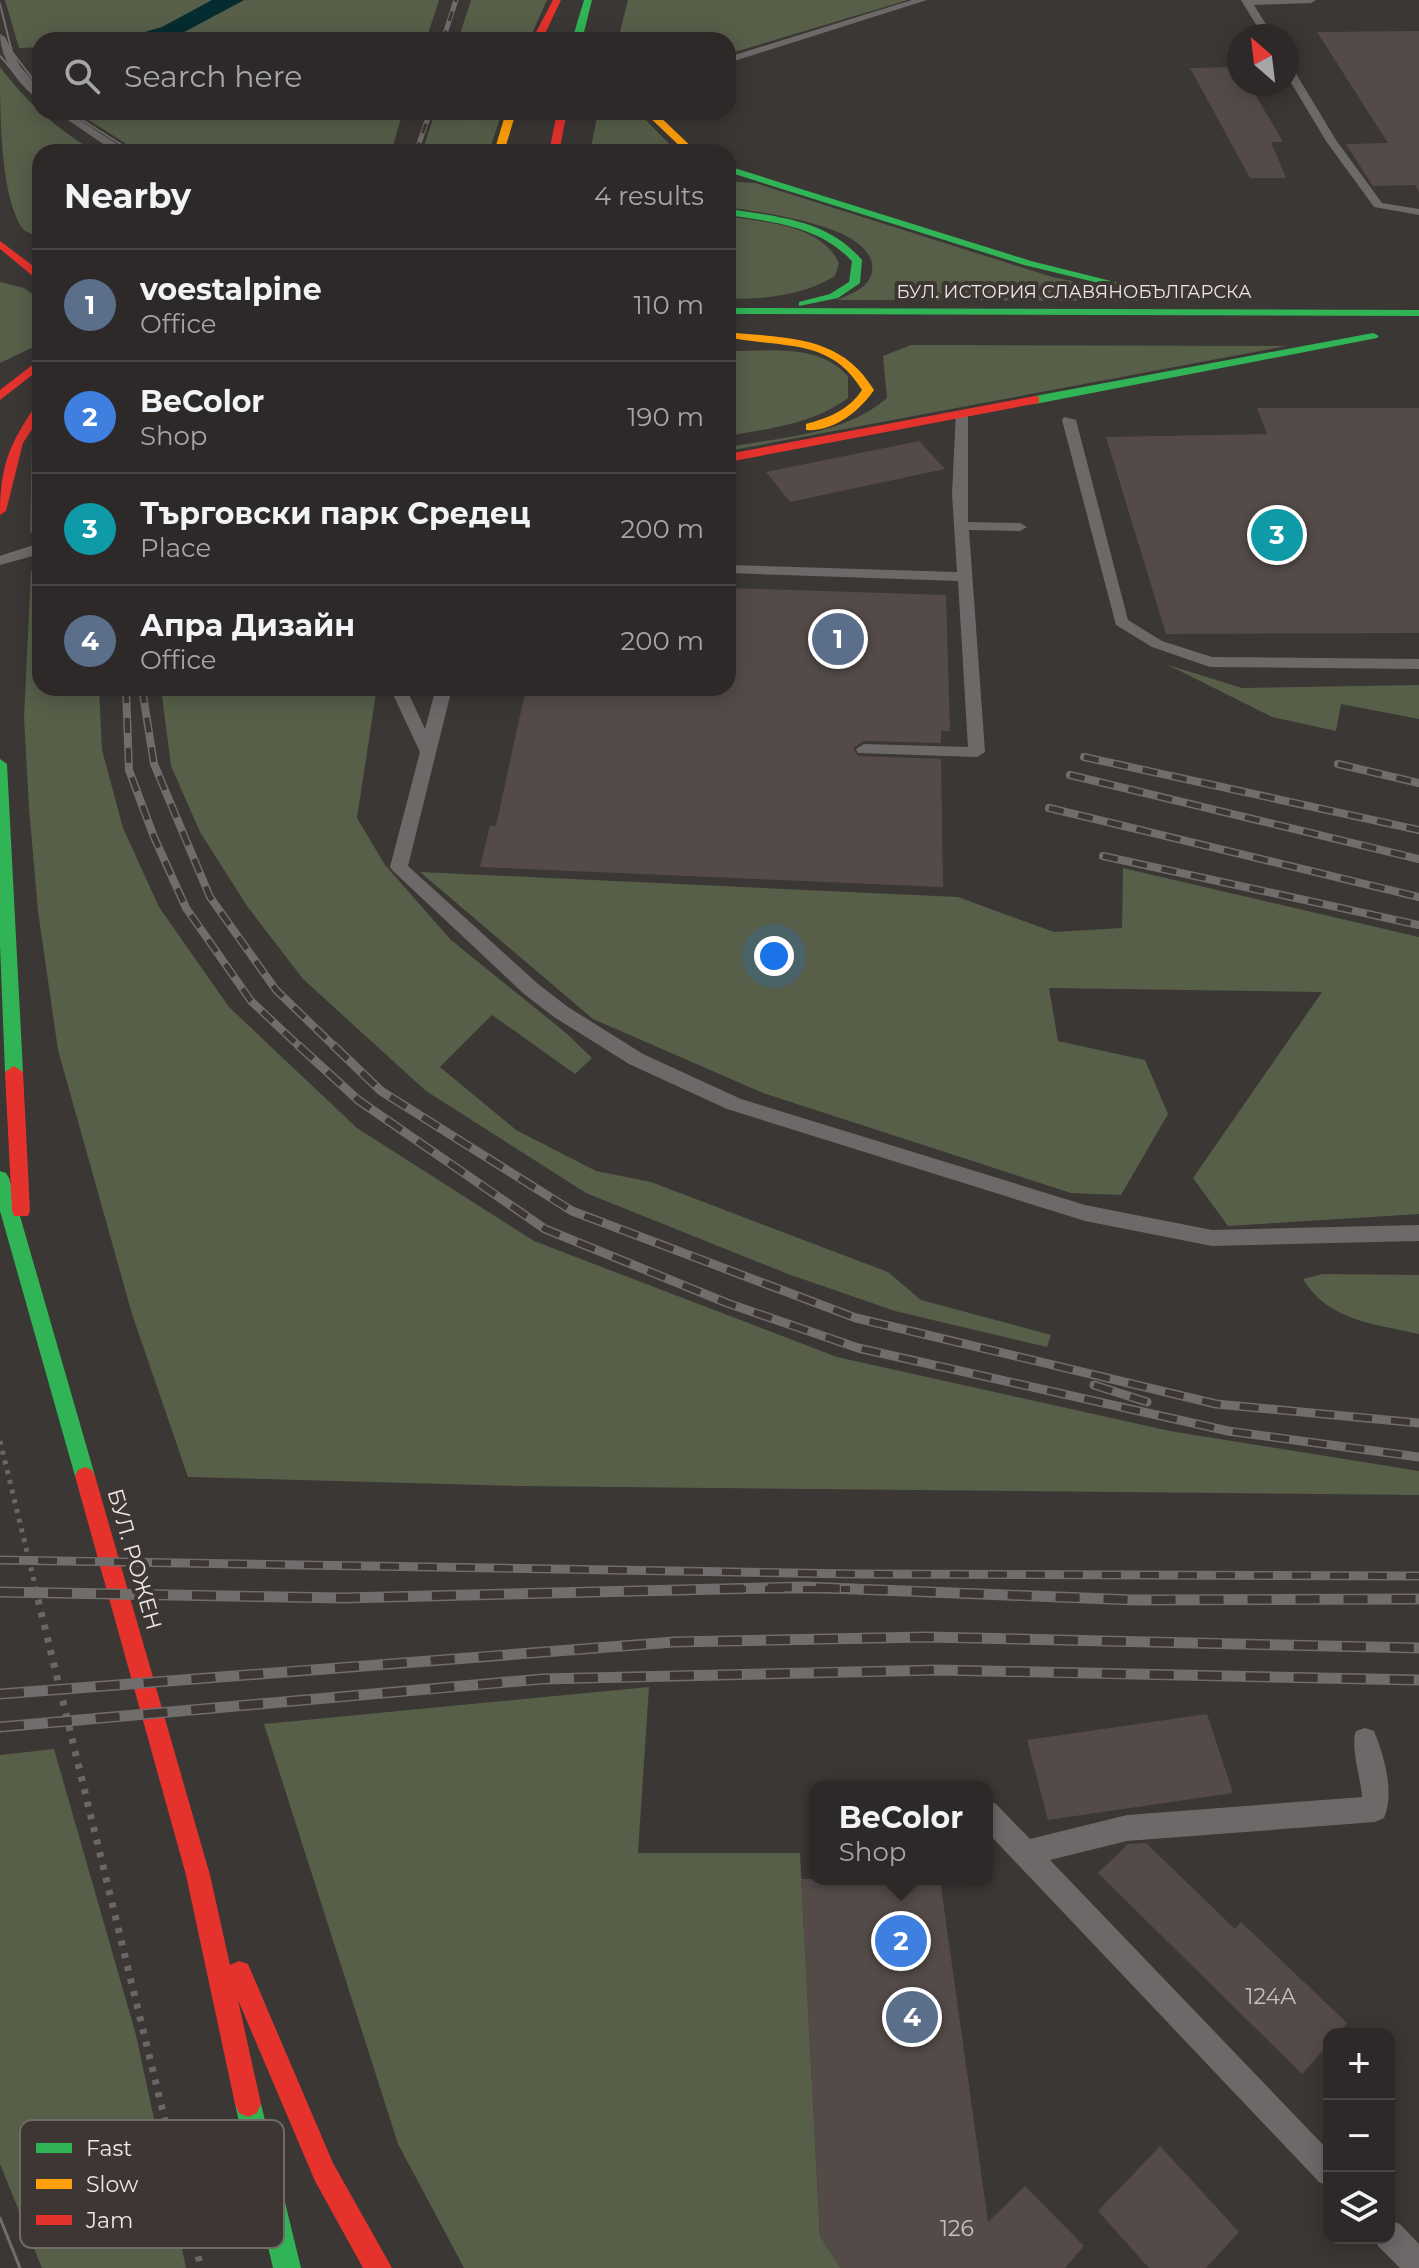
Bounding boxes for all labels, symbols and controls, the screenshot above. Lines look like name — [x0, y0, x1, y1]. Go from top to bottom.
north arrow — [1227, 24, 1299, 96]
search box — [32, 32, 736, 120]
icon: search — [60, 54, 104, 98]
text: Search here — [124, 58, 302, 95]
text: Nearby — [64, 175, 191, 217]
text: 4 results — [594, 180, 704, 212]
text: voestalpine — [140, 271, 322, 308]
street label: БУЛ. ИСТОРИЯ СЛАВЯНОБЪЛГАРСКА — [896, 281, 1252, 303]
text: 1 — [85, 289, 95, 321]
text: 110 m — [634, 289, 704, 321]
text: Office — [140, 308, 217, 340]
text: BeColor — [140, 383, 264, 420]
text: 2 — [82, 401, 98, 433]
text: 190 m — [627, 401, 704, 433]
text: Shop — [140, 420, 208, 452]
text: Търговски парк Средец — [140, 495, 530, 532]
pin: 3 — [1251, 505, 1303, 565]
text: 3 — [82, 513, 98, 545]
text: 200 m — [620, 513, 704, 545]
text: Place — [140, 532, 211, 564]
text: Апра Дизайн — [140, 607, 355, 644]
pin: 1 — [812, 609, 864, 669]
text: 4 — [81, 625, 99, 657]
text: 200 m — [620, 625, 704, 657]
text: Office — [140, 644, 217, 676]
your location — [754, 936, 794, 976]
street label: БУЛ. РОЖЕН — [101, 1485, 168, 1633]
popup — [809, 1781, 993, 1885]
text: BeColor — [839, 1799, 963, 1836]
text: Shop — [839, 1836, 906, 1868]
pin: 2 — [875, 1911, 927, 1971]
house number: 124А — [1246, 1983, 1297, 2010]
pin: 4 — [886, 1987, 938, 2047]
map controls — [1323, 2028, 1395, 2244]
button: + — [1323, 2028, 1395, 2100]
button: − — [1323, 2100, 1395, 2172]
legend — [20, 2120, 284, 2248]
text: Fast — [86, 2135, 132, 2162]
text: Slow — [86, 2171, 139, 2198]
button: layers — [1323, 2172, 1395, 2244]
text: Jam — [85, 2207, 133, 2234]
house number: 126 — [940, 2215, 974, 2242]

